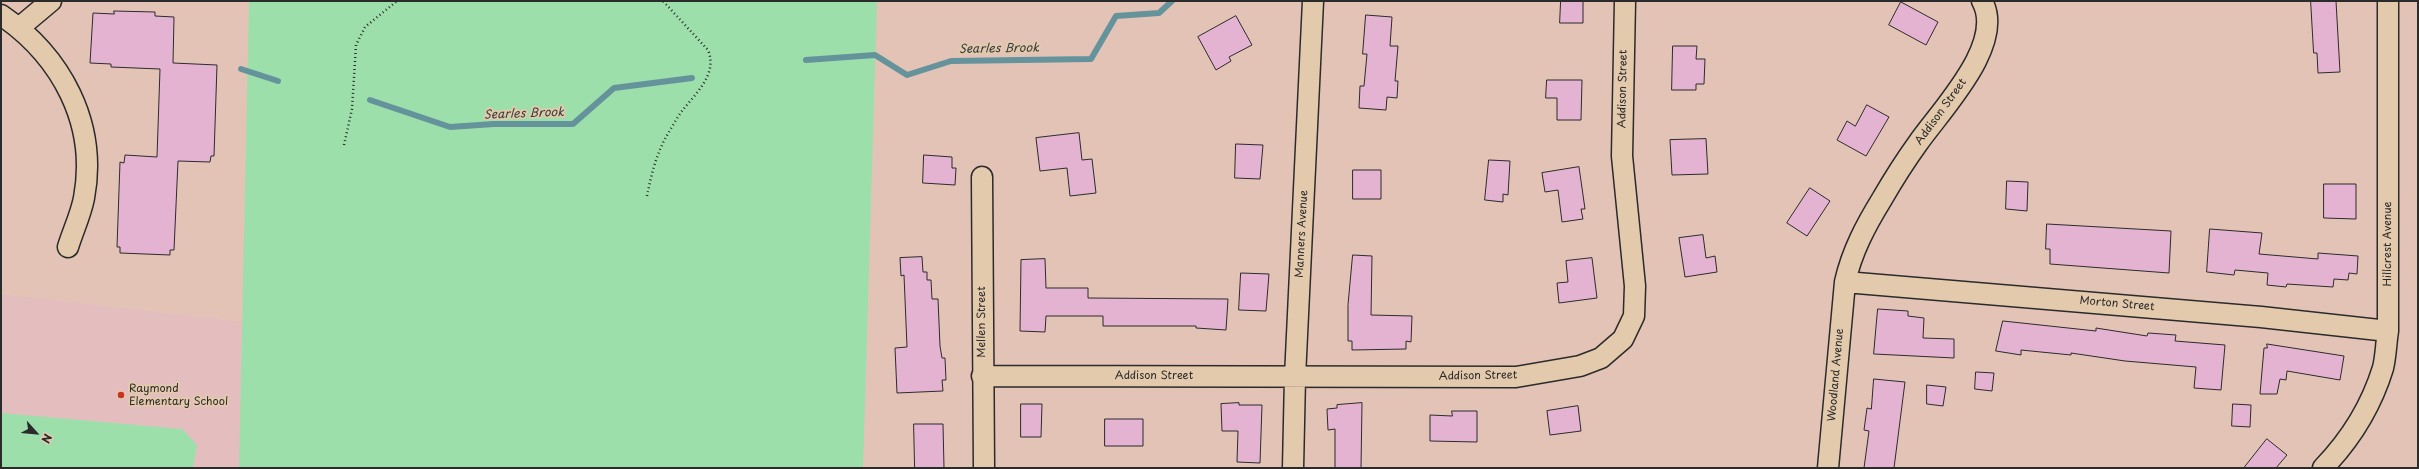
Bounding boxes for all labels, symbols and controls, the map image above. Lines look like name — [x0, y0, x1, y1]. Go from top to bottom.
water label: Searles Brook — [959, 41, 1039, 57]
street label: Addison Street — [1616, 50, 1630, 128]
street label: Addison Street — [1913, 76, 1969, 148]
water label: Searles Brook — [484, 105, 564, 123]
street label: Manners Avenue — [1293, 190, 1311, 278]
street label: Hillcrest Avenue — [2381, 201, 2395, 287]
street label: Mellen Street — [975, 286, 989, 358]
street label: Morton Street — [2079, 294, 2155, 314]
street label: Woodland Avenue — [1825, 328, 1847, 422]
street label: Addison Street — [1115, 369, 1193, 383]
street label: Addison Street — [1439, 369, 1517, 383]
place label: Raymond Elementary School — [129, 382, 228, 408]
marker: Raymond Elementary School — [116, 390, 126, 400]
north arrow — [16, 413, 56, 453]
text: N — [38, 431, 57, 446]

